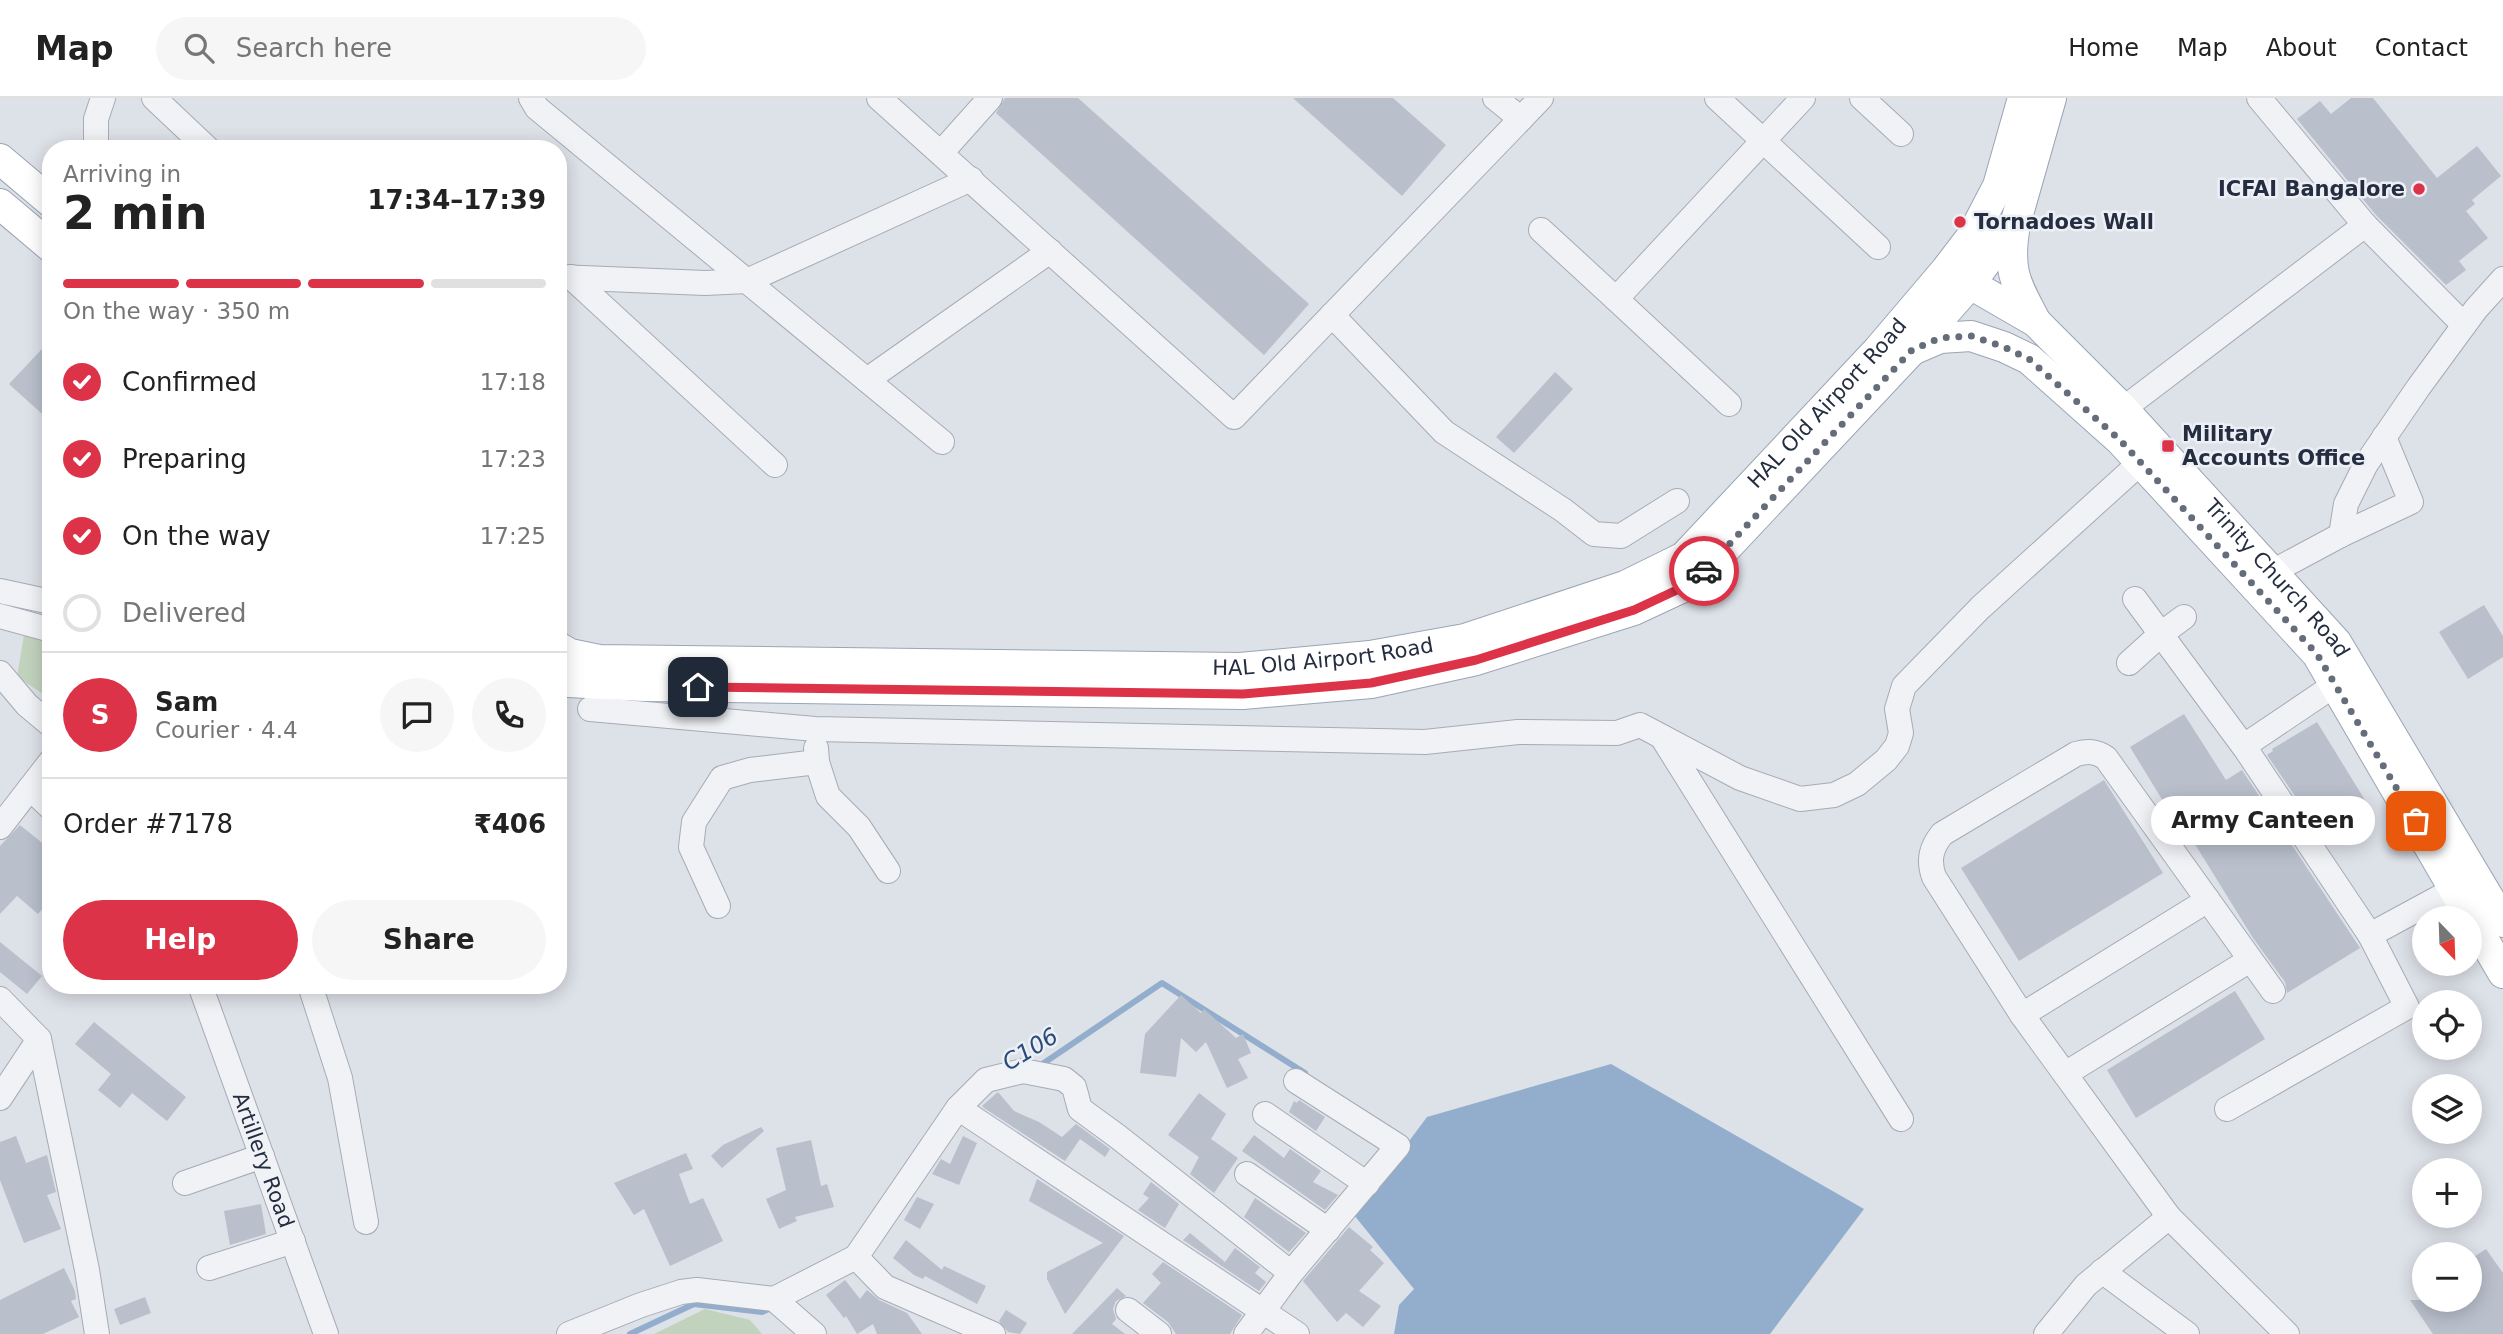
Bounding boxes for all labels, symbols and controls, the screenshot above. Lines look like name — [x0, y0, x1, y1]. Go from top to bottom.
search box — [156, 17, 646, 80]
text: Map — [35, 29, 114, 68]
icon: search — [180, 29, 218, 67]
text: Search here — [236, 33, 392, 63]
text: Home — [2068, 34, 2139, 62]
text: Map — [2177, 34, 2228, 62]
text: About — [2266, 34, 2337, 62]
text: Contact — [2375, 34, 2468, 62]
text: Arriving in — [63, 161, 181, 187]
place label: ICFAI Bangalore — [2218, 177, 2405, 201]
marker: ICFAI Bangalore — [2411, 181, 2427, 197]
text: 17:34–17:39 — [367, 185, 546, 215]
text: 2 min — [63, 186, 207, 240]
place label: Tornadoes Wall — [1974, 210, 2154, 234]
marker: Tornadoes Wall — [1952, 214, 1968, 230]
text: On the way · 350 m — [63, 298, 290, 324]
street label: HAL Old Airport Road — [1743, 314, 1911, 493]
icon: check — [63, 363, 101, 401]
text: Confirmed — [122, 367, 257, 397]
text: 17:18 — [480, 369, 546, 395]
place label: Military Accounts Office — [2182, 422, 2365, 470]
marker: Military Accounts Office — [2160, 438, 2176, 454]
icon: check — [63, 440, 101, 478]
text: Preparing — [122, 444, 247, 474]
text: 17:23 — [480, 446, 546, 472]
street label: Trinity Church Road — [2199, 494, 2354, 662]
icon: check — [63, 517, 101, 555]
text: On the way — [122, 521, 271, 551]
text: 17:25 — [480, 523, 546, 549]
courier — [1669, 536, 1739, 606]
icon: car — [1685, 552, 1723, 590]
text: Delivered — [122, 598, 246, 628]
street label: HAL Old Airport Road — [1212, 633, 1435, 680]
pin — [668, 657, 728, 717]
icon: home — [679, 668, 717, 706]
button: chat — [380, 678, 454, 752]
button: phone — [472, 678, 546, 752]
text: Sam — [155, 687, 218, 717]
text: S — [91, 700, 109, 730]
text: Courier · 4.4 — [155, 717, 298, 743]
pin — [2386, 791, 2446, 851]
callout: Army Canteen — [2150, 796, 2374, 846]
icon: bag — [2397, 802, 2435, 840]
text: Army Canteen — [2171, 807, 2355, 833]
text: Order #7178 — [63, 809, 233, 839]
text: ₹406 — [474, 809, 546, 839]
button: Help — [63, 900, 298, 980]
button: Share — [312, 900, 546, 980]
north arrow — [2412, 906, 2482, 976]
map controls — [2412, 906, 2482, 1312]
button: locate — [2412, 990, 2482, 1060]
water label: C106 — [998, 1022, 1062, 1076]
button: layers — [2412, 1074, 2482, 1144]
street label: Artillery Road — [228, 1089, 299, 1231]
button: + — [2412, 1158, 2482, 1228]
button: − — [2412, 1242, 2482, 1312]

